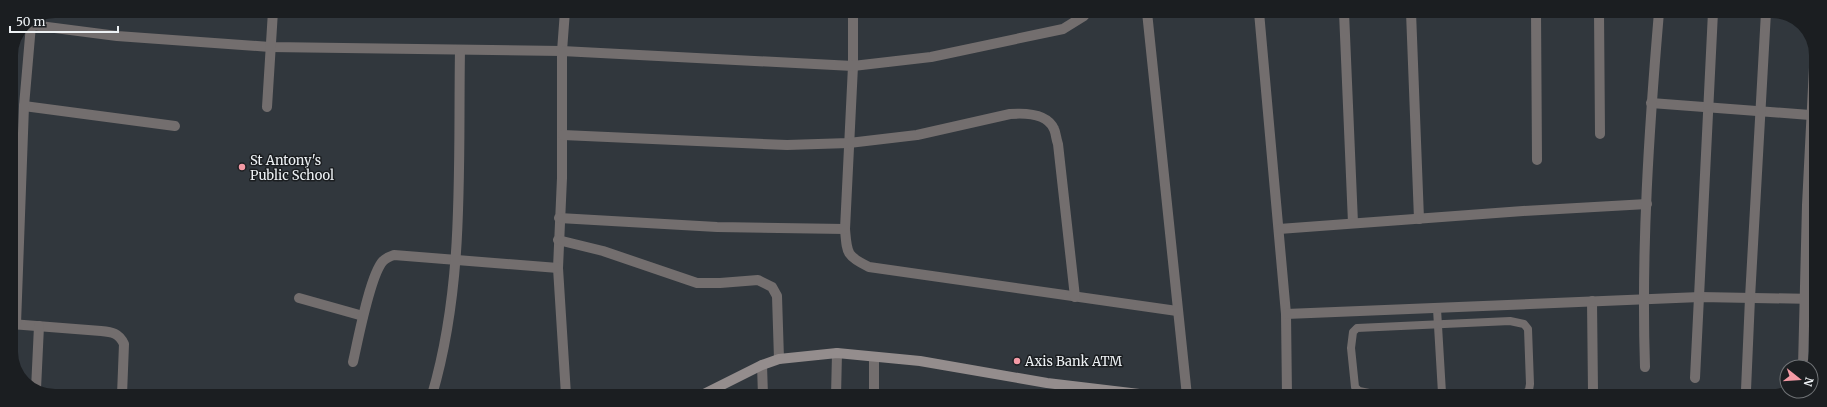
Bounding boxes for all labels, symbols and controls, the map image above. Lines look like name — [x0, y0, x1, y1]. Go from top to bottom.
scale bar — [10, 8, 118, 34]
text: 50 m — [16, 14, 45, 29]
place label: St Antony's Public School — [250, 152, 334, 184]
marker: St Antony's Public School — [237, 162, 247, 172]
place label: Axis Bank ATM — [1024, 353, 1122, 370]
marker: Axis Bank ATM — [1012, 356, 1022, 366]
north arrow — [1779, 359, 1819, 399]
text: N — [1801, 376, 1817, 388]

